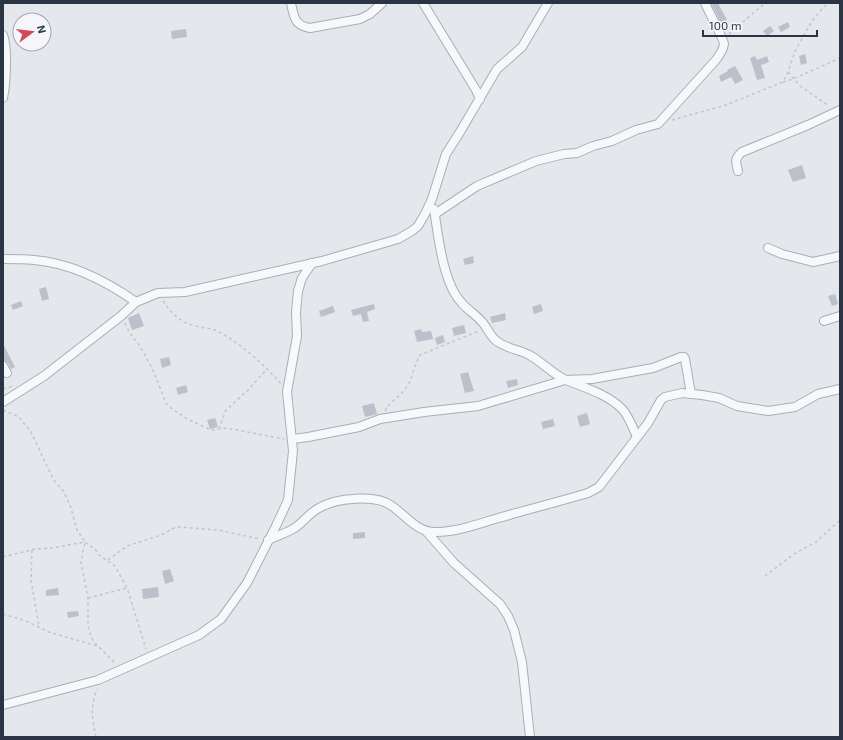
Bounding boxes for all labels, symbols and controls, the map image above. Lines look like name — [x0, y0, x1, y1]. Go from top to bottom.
north arrow — [12, 12, 52, 52]
scale bar — [703, 12, 817, 38]
text: 100 m — [709, 18, 741, 32]
text: N — [35, 24, 49, 35]

